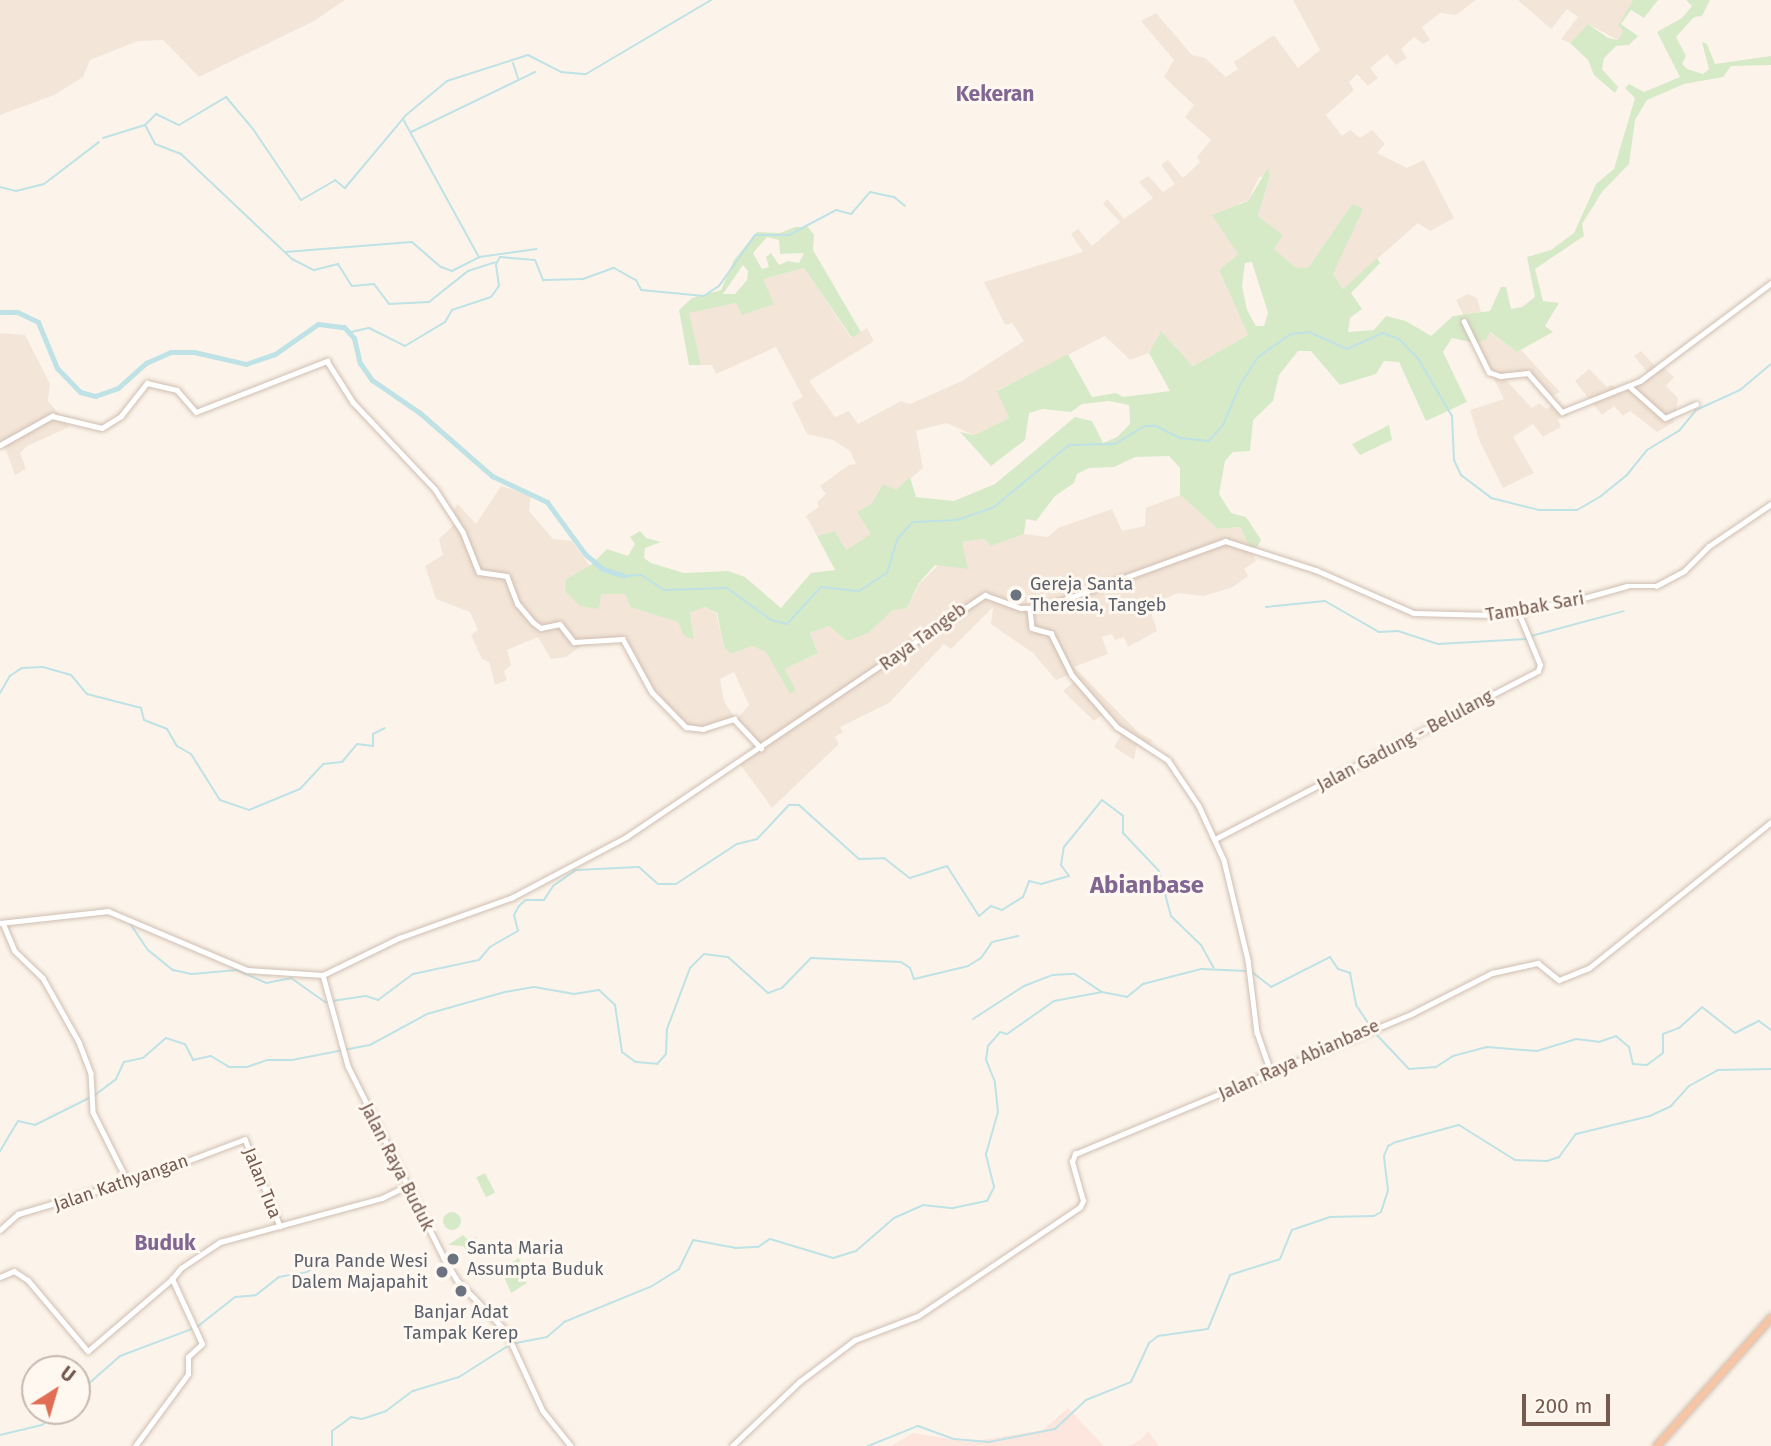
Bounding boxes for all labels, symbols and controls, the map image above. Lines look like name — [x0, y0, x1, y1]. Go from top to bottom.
district label: Kekeran — [956, 81, 1034, 107]
place label: Gereja Santa Theresia, Tangeb — [1030, 574, 1167, 616]
marker: Gereja Santa Theresia, Tangeb — [1008, 587, 1024, 603]
street label: Tambak Sari — [1484, 588, 1586, 626]
street label: Raya Tangeb — [876, 598, 970, 676]
street label: Jalan Gadung - Belulang — [1313, 685, 1497, 797]
district label: Abianbase — [1090, 872, 1204, 900]
street label: Jalan Raya Abianbase — [1215, 1015, 1383, 1105]
street label: Jalan Raya Buduk — [355, 1099, 439, 1235]
street label: Jalan Tua — [238, 1145, 286, 1221]
street label: Jalan Kathyangan — [51, 1150, 191, 1216]
district label: Buduk — [134, 1230, 196, 1256]
place label: Santa Maria Assumpta Buduk — [467, 1238, 603, 1280]
place label: Pura Pande Wesi Dalem Majapahit — [291, 1251, 428, 1294]
marker: Santa Maria Assumpta Buduk — [445, 1251, 461, 1267]
marker: Pura Pande Wesi Dalem Majapahit — [434, 1264, 450, 1280]
marker: Banjar Adat Tampak Kerep — [453, 1283, 469, 1299]
place label: Banjar Adat Tampak Kerep — [404, 1302, 518, 1344]
north arrow — [21, 1355, 91, 1425]
text: U — [56, 1362, 80, 1387]
scale bar — [1526, 1380, 1614, 1424]
text: 200 m — [1535, 1393, 1592, 1419]

